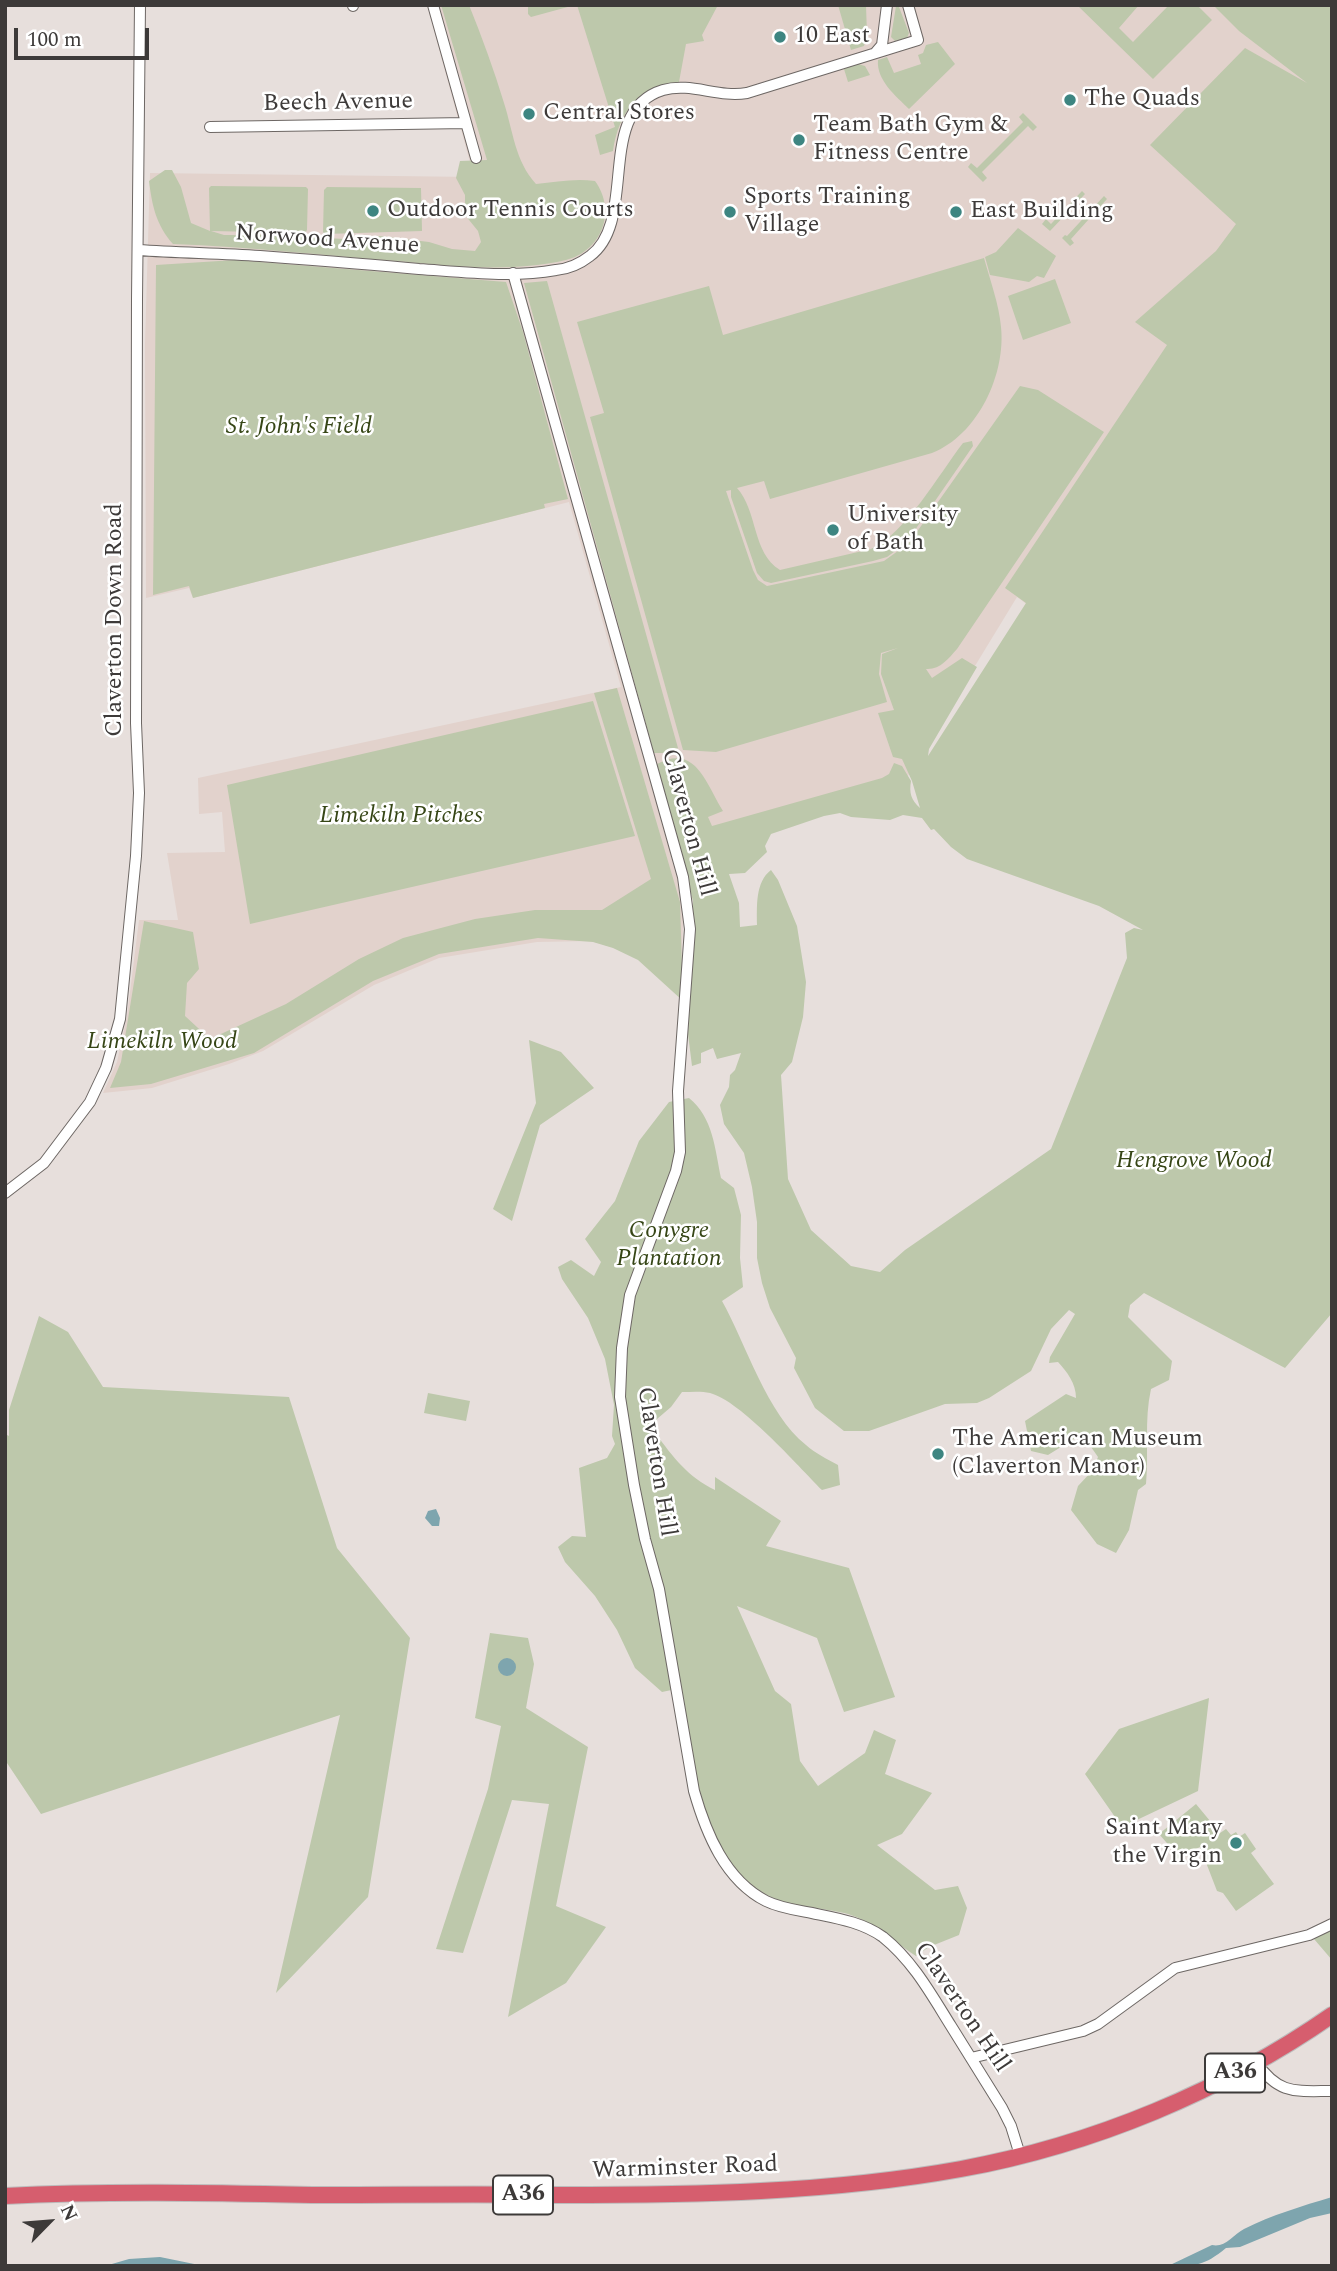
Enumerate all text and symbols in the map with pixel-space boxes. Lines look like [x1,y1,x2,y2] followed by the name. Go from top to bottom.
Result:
[18,14,152,58] scale bar
[794,23,870,51] place label: 10 East
[27,24,82,56] text: 100 m
[772,29,788,45] marker: 10 East
[1084,86,1200,114] place label: The Quads
[263,88,413,120] street label: Beech Avenue
[1062,92,1078,108] marker: The Quads
[543,100,695,128] place label: Central Stores
[521,106,537,122] marker: Central Stores
[813,112,1007,168] place label: Team Bath Gym & Fitness Centre
[791,132,807,148] marker: Team Bath Gym & Fitness Centre
[744,184,911,240] place label: Sports Training Village
[387,197,634,225] place label: Outdoor Tennis Courts
[970,198,1114,226] place label: East Building
[365,203,381,219] marker: Outdoor Tennis Courts
[722,204,738,220] marker: Sports Training Village
[948,204,964,220] marker: East Building
[234,220,420,262] street label: Norwood Avenue
[226,414,372,442] park label: St. John's Field
[847,502,958,558] place label: University of Bath
[102,503,130,737] street label: Claverton Down Road
[825,522,841,538] marker: University of Bath
[654,746,720,900] street label: Claverton Hill
[319,803,483,831] park label: Limekiln Pitches
[87,1029,237,1057] park label: Limekiln Wood
[1116,1148,1272,1176] park label: Hengrove Wood
[616,1218,722,1274] park label: Conygre Plantation
[629,1385,681,1539] street label: Claverton Hill
[952,1426,1203,1482] place label: The American Museum (Claverton Manor)
[930,1446,946,1462] marker: The American Museum (Claverton Manor)
[1105,1815,1222,1871] place label: Saint Mary the Virgin
[1228,1835,1244,1851] marker: Saint Mary the Virgin
[907,1937,1015,2079] street label: Claverton Hill
[1205,2054,1265,2092] road number: A36
[591,2151,779,2187] street label: Warminster Road
[493,2176,553,2214] road number: A36
[14,2187,84,2257] north arrow
[52,2200,85,2226] text: N

